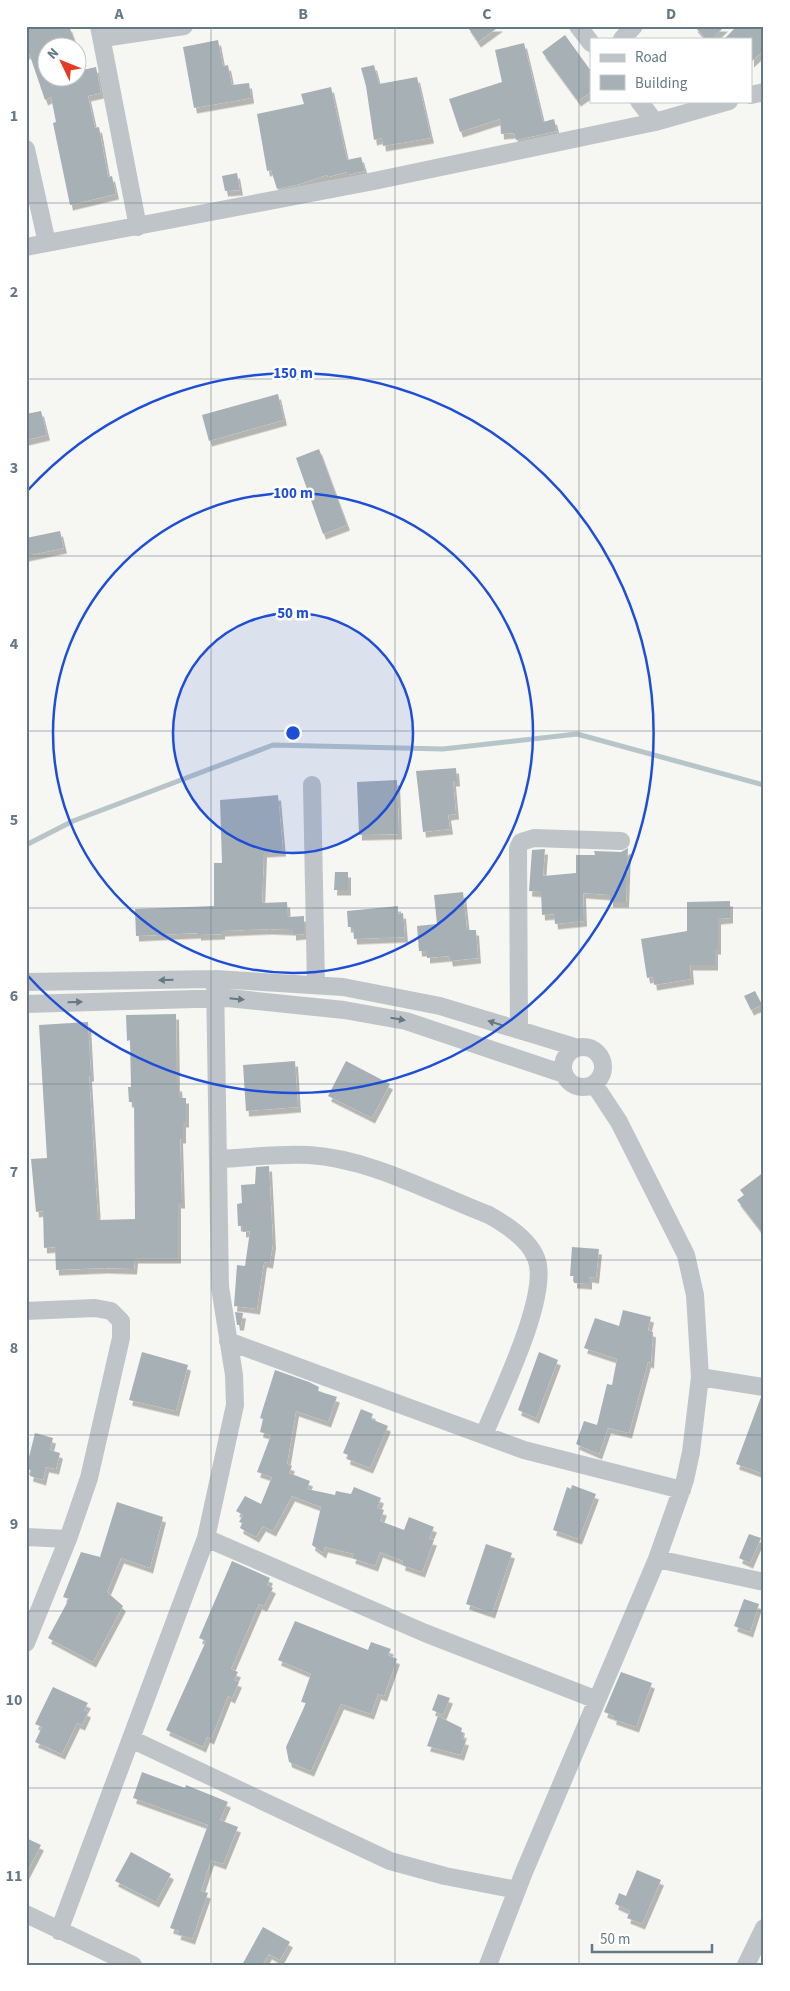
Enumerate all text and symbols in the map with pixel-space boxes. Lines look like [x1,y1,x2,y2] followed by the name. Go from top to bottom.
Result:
[113,3,124,25] text: A
[298,3,308,25] text: B
[482,3,492,25] text: C
[666,3,676,25] text: D
[38,38,88,88] north arrow
[590,38,752,102] legend
[43,44,64,64] text: N
[635,47,667,68] text: Road
[635,73,688,94] text: Building
[10,105,18,127] text: 1
[10,281,18,303] text: 2
[273,363,313,384] text: 150 m
[10,457,18,479] text: 3
[273,483,313,504] text: 100 m
[277,603,309,624] text: 50 m
[10,633,19,655] text: 4
[284,724,302,742] centre of rings
[10,809,18,831] text: 5
[158,976,174,984] one-way arrow
[10,985,18,1007] text: 6
[230,995,246,1003] one-way arrow
[67,998,83,1006] one-way arrow
[391,1016,407,1024] one-way arrow
[488,1018,503,1026] one-way arrow
[10,1161,18,1183] text: 7
[10,1337,18,1359] text: 8
[10,1513,18,1535] text: 9
[6,1689,22,1711] text: 10
[6,1865,22,1887] text: 11
[592,1921,712,1953] scale bar
[600,1929,630,1950] text: 50 m

